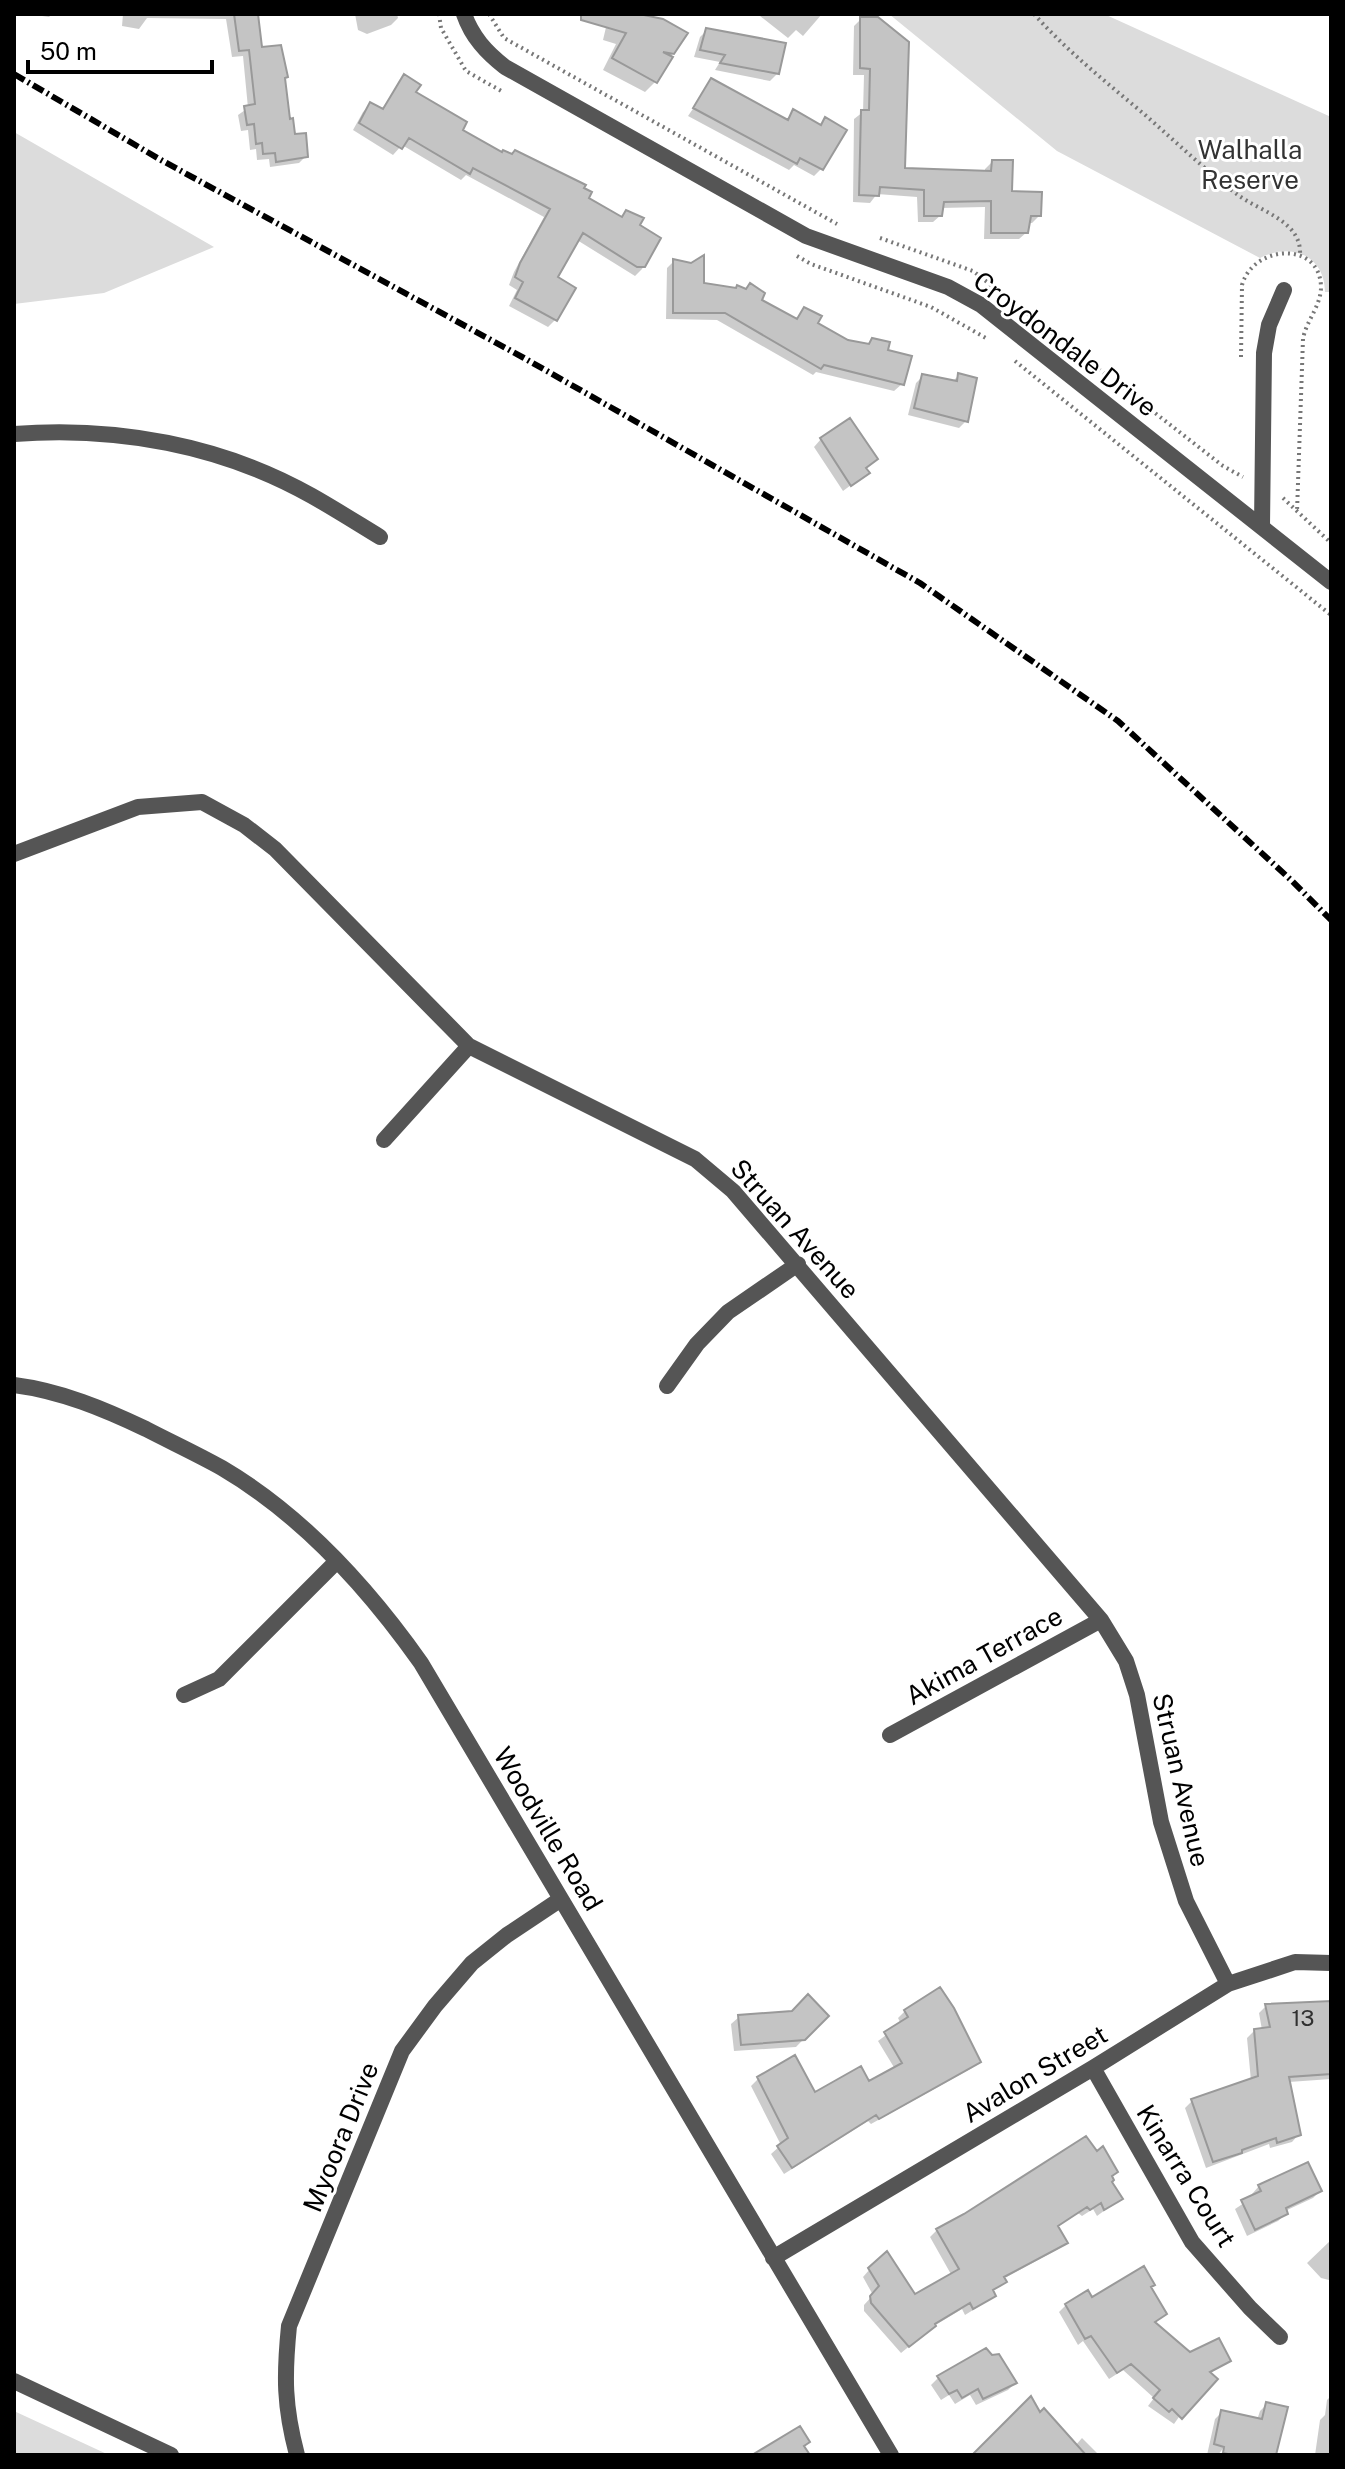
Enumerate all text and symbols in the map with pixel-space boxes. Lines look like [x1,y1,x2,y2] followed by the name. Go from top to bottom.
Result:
[28,24,212,74] scale bar
[40,37,97,65] text: 50 m
[1198,134,1302,195] park label: Walhalla Reserve
[968,265,1163,423] street label: Croydondale Drive
[725,1152,866,1305] street label: Struan Avenue
[900,1600,1067,1711] street label: Akima Terrace
[1146,1690,1217,1870] street label: Struan Avenue
[487,1741,609,1916] street label: Woodville Road
[1292,2005,1314,2031] house number: 13
[957,2018,1113,2129] street label: Avalon Street
[296,2057,385,2216] street label: Myoora Drive
[1130,2099,1242,2253] street label: Kinarra Court

